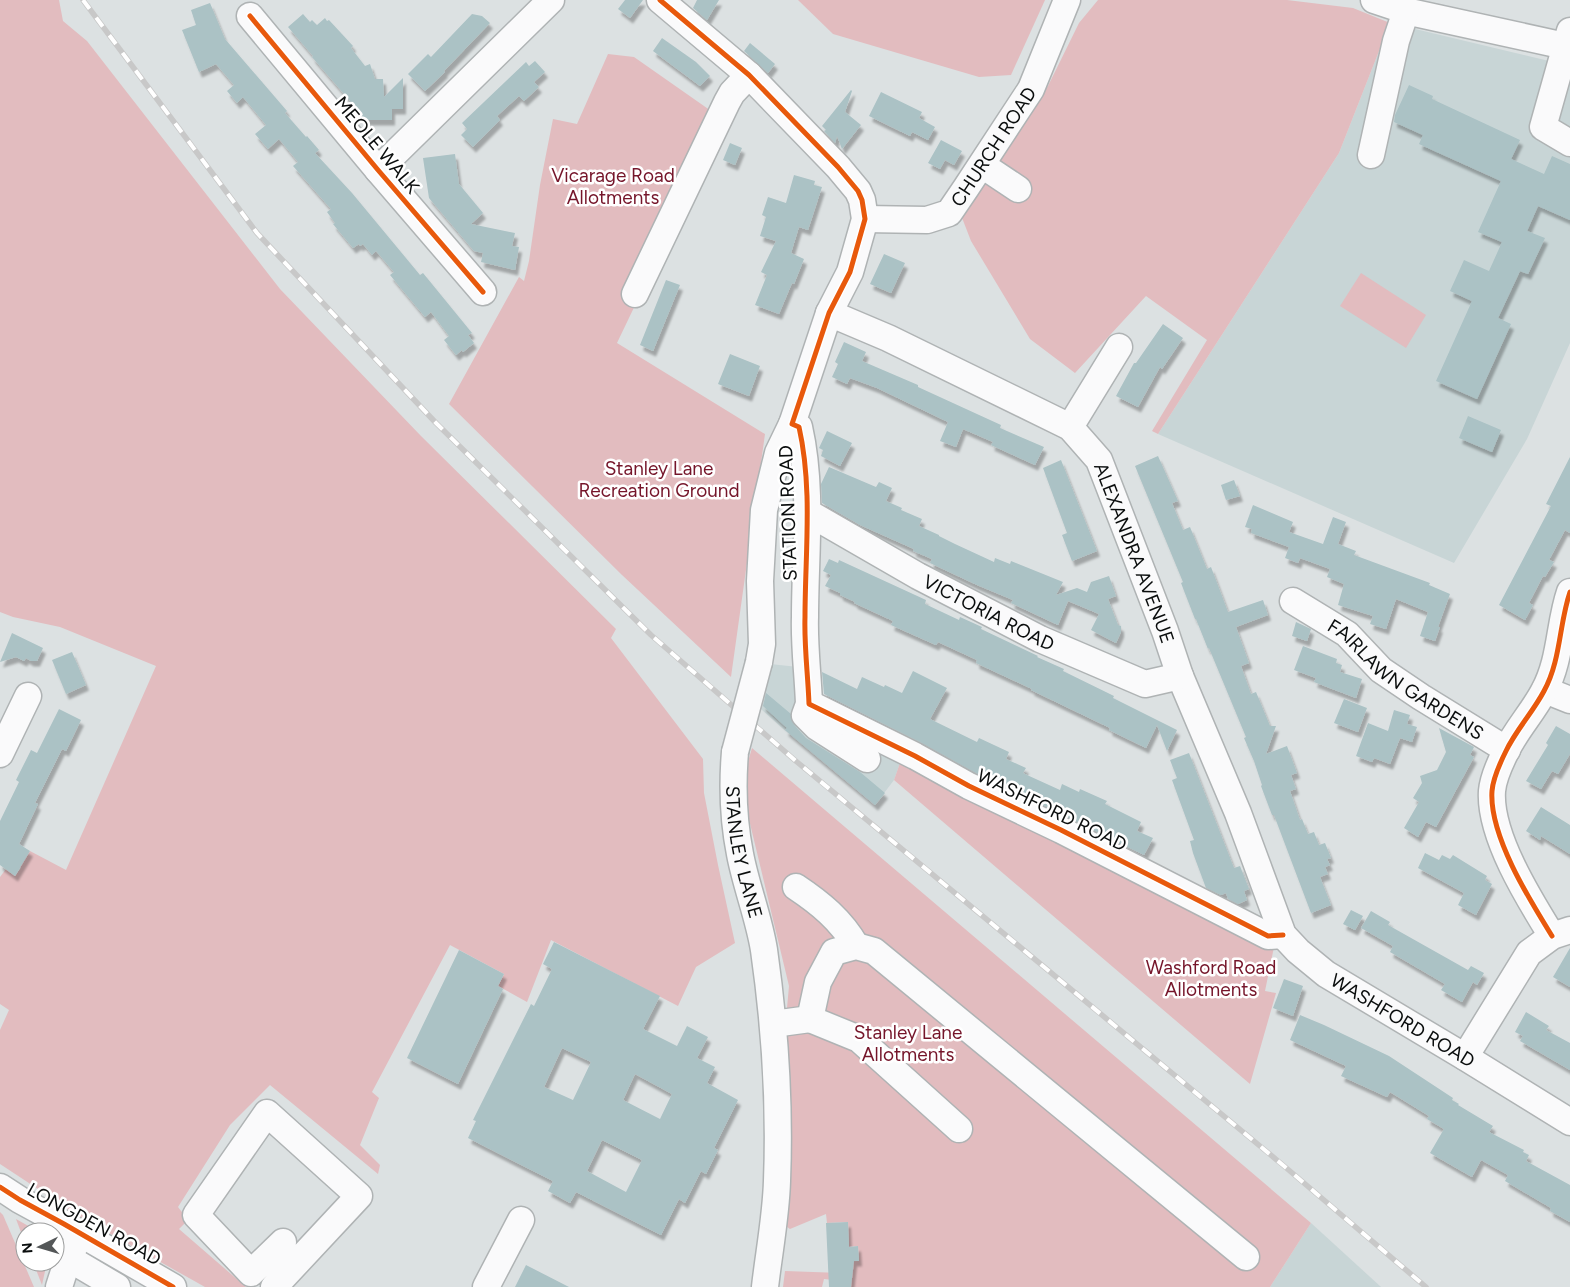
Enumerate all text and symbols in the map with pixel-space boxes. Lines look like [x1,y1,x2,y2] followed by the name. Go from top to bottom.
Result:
[945,82,1041,211] street label: CHURCH ROAD
[330,92,425,199] street label: MEOLE WALK
[551,164,675,209] park label: Vicarage Road Allotments
[774,445,802,581] street label: STATION ROAD
[578,457,740,502] park label: Stanley Lane Recreation Ground
[1090,459,1180,646] street label: ALEXANDRA AVENUE
[919,569,1058,655] street label: VICTORIA ROAD
[1324,614,1488,745] street label: FAIRLAWN GARDENS
[973,764,1131,856] street label: WASHFORD ROAD
[722,786,768,921] street label: STANLEY LANE
[1146,956,1276,1001] park label: Washford Road Allotments
[1327,968,1479,1072] street label: WASHFORD ROAD
[854,1021,962,1066] park label: Stanley Lane Allotments
[23,1178,165,1270] street label: LONGDEN ROAD
[15,1222,65,1272] north arrow

